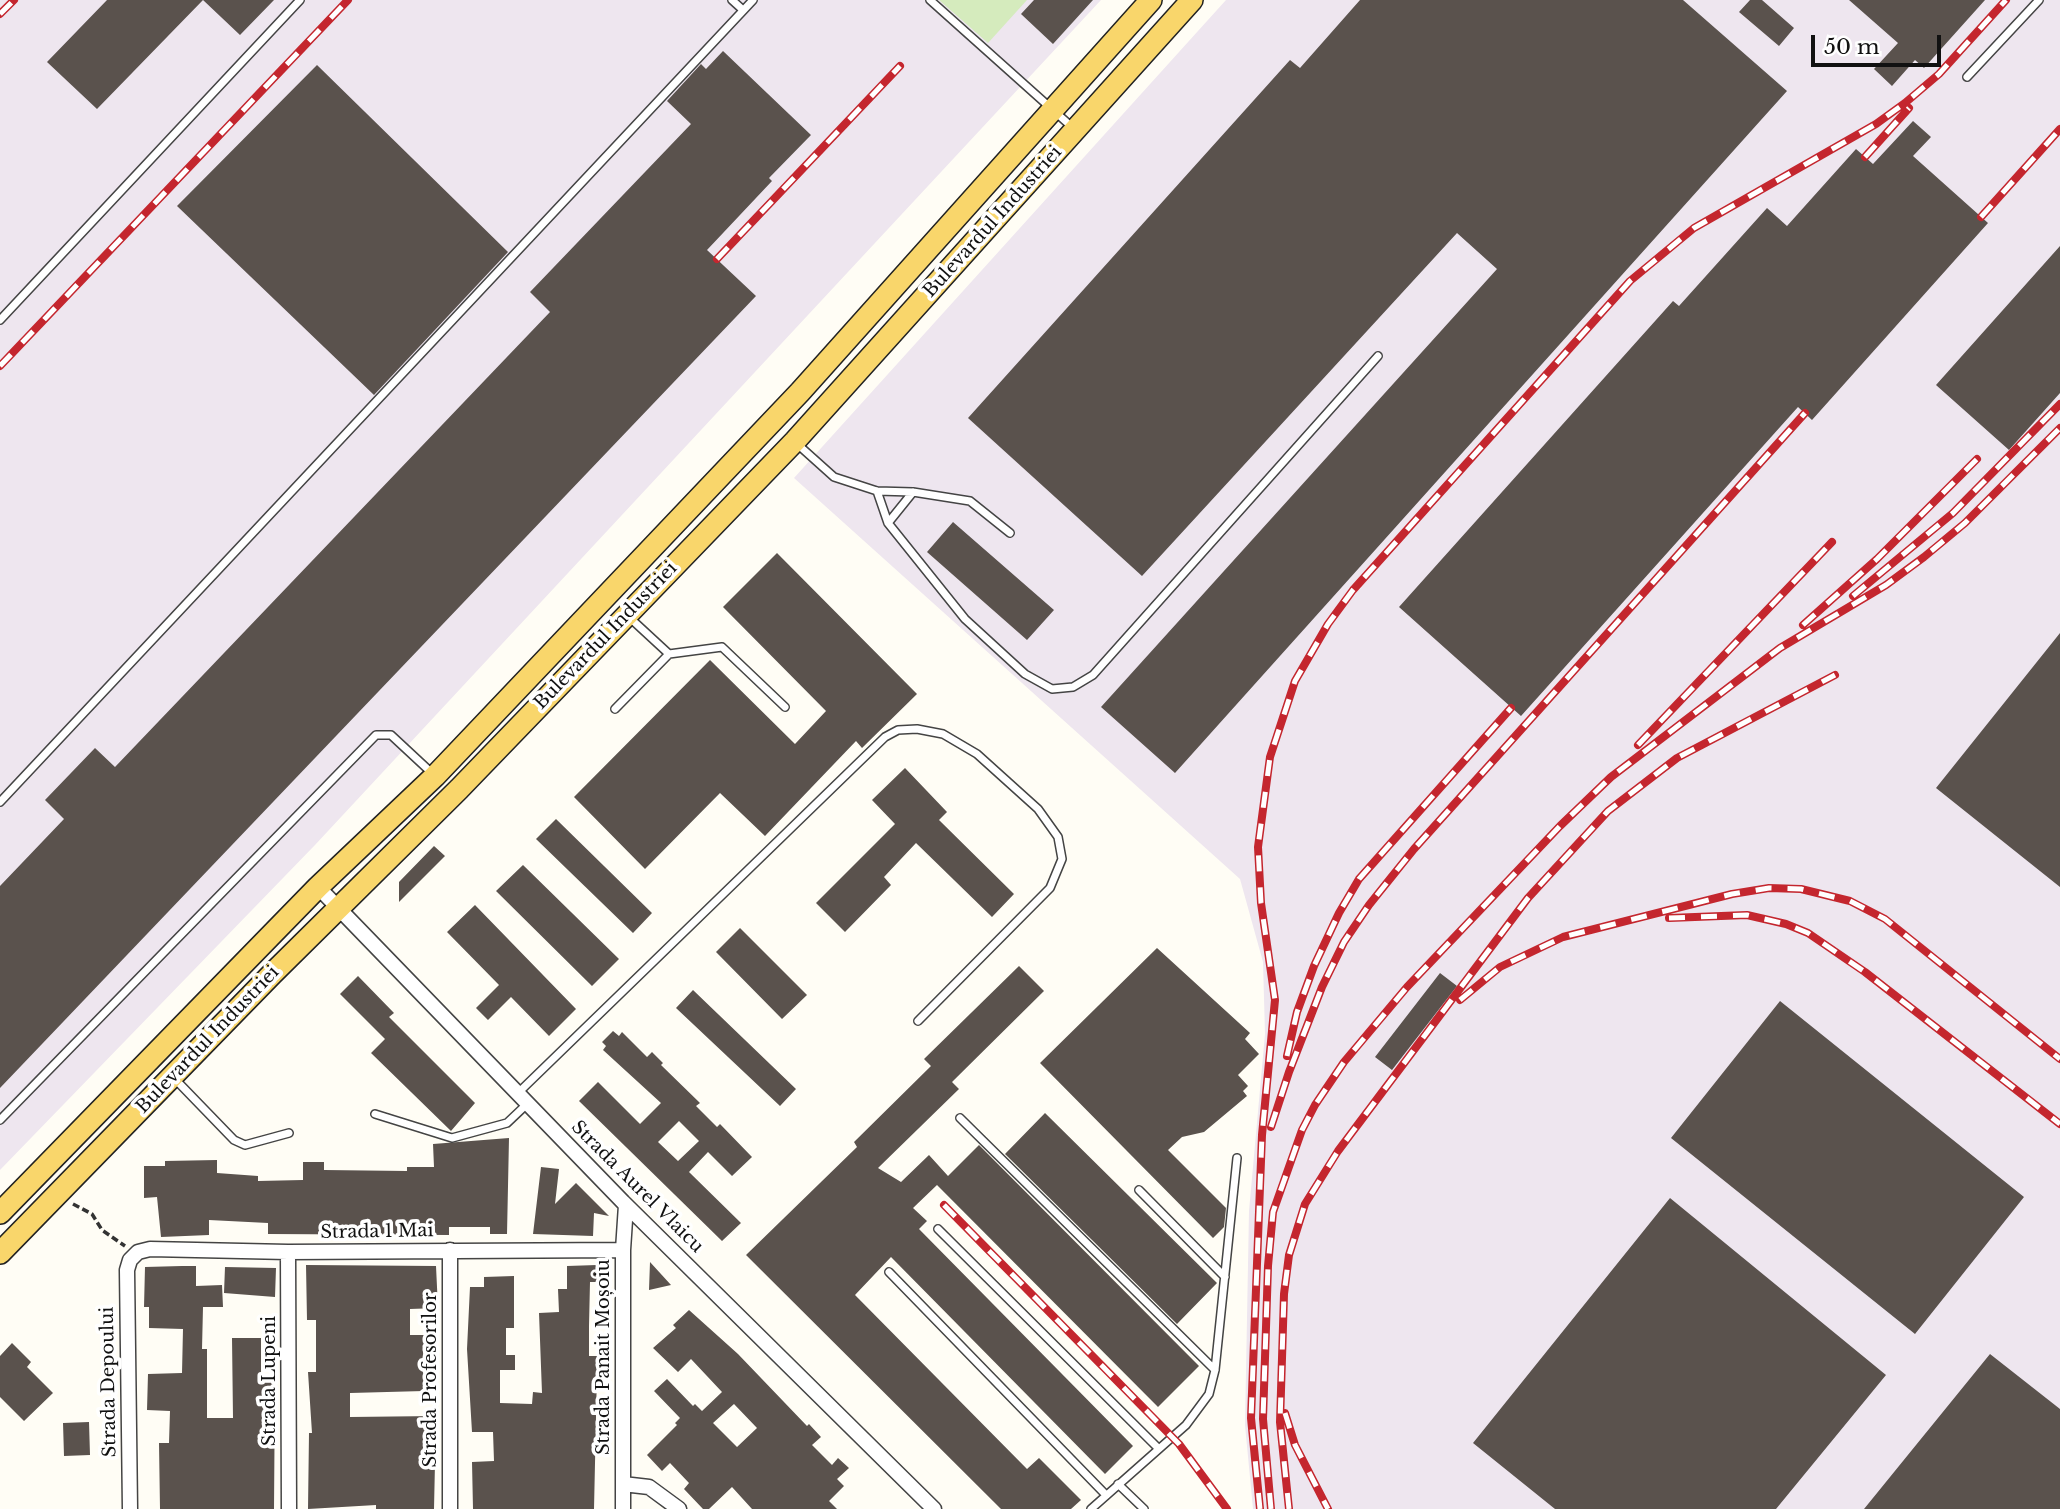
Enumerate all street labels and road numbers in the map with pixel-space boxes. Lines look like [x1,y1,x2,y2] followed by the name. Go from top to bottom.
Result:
[919,142,1067,302] street label: Bulevardul Industriei
[530,558,682,714] street label: Bulevardul Industriei
[132,962,284,1118] street label: Bulevardul Industriei
[567,1117,707,1257] street label: Strada Aurel Vlaicu
[320,1220,434,1244] street label: Strada 1 Mai
[593,1259,615,1455] street label: Strada Panait Moșoiu
[420,1292,442,1468] street label: Strada Profesorilor
[97,1307,121,1457] street label: Strada Depoului
[259,1316,281,1446] street label: Strada Lupeni

